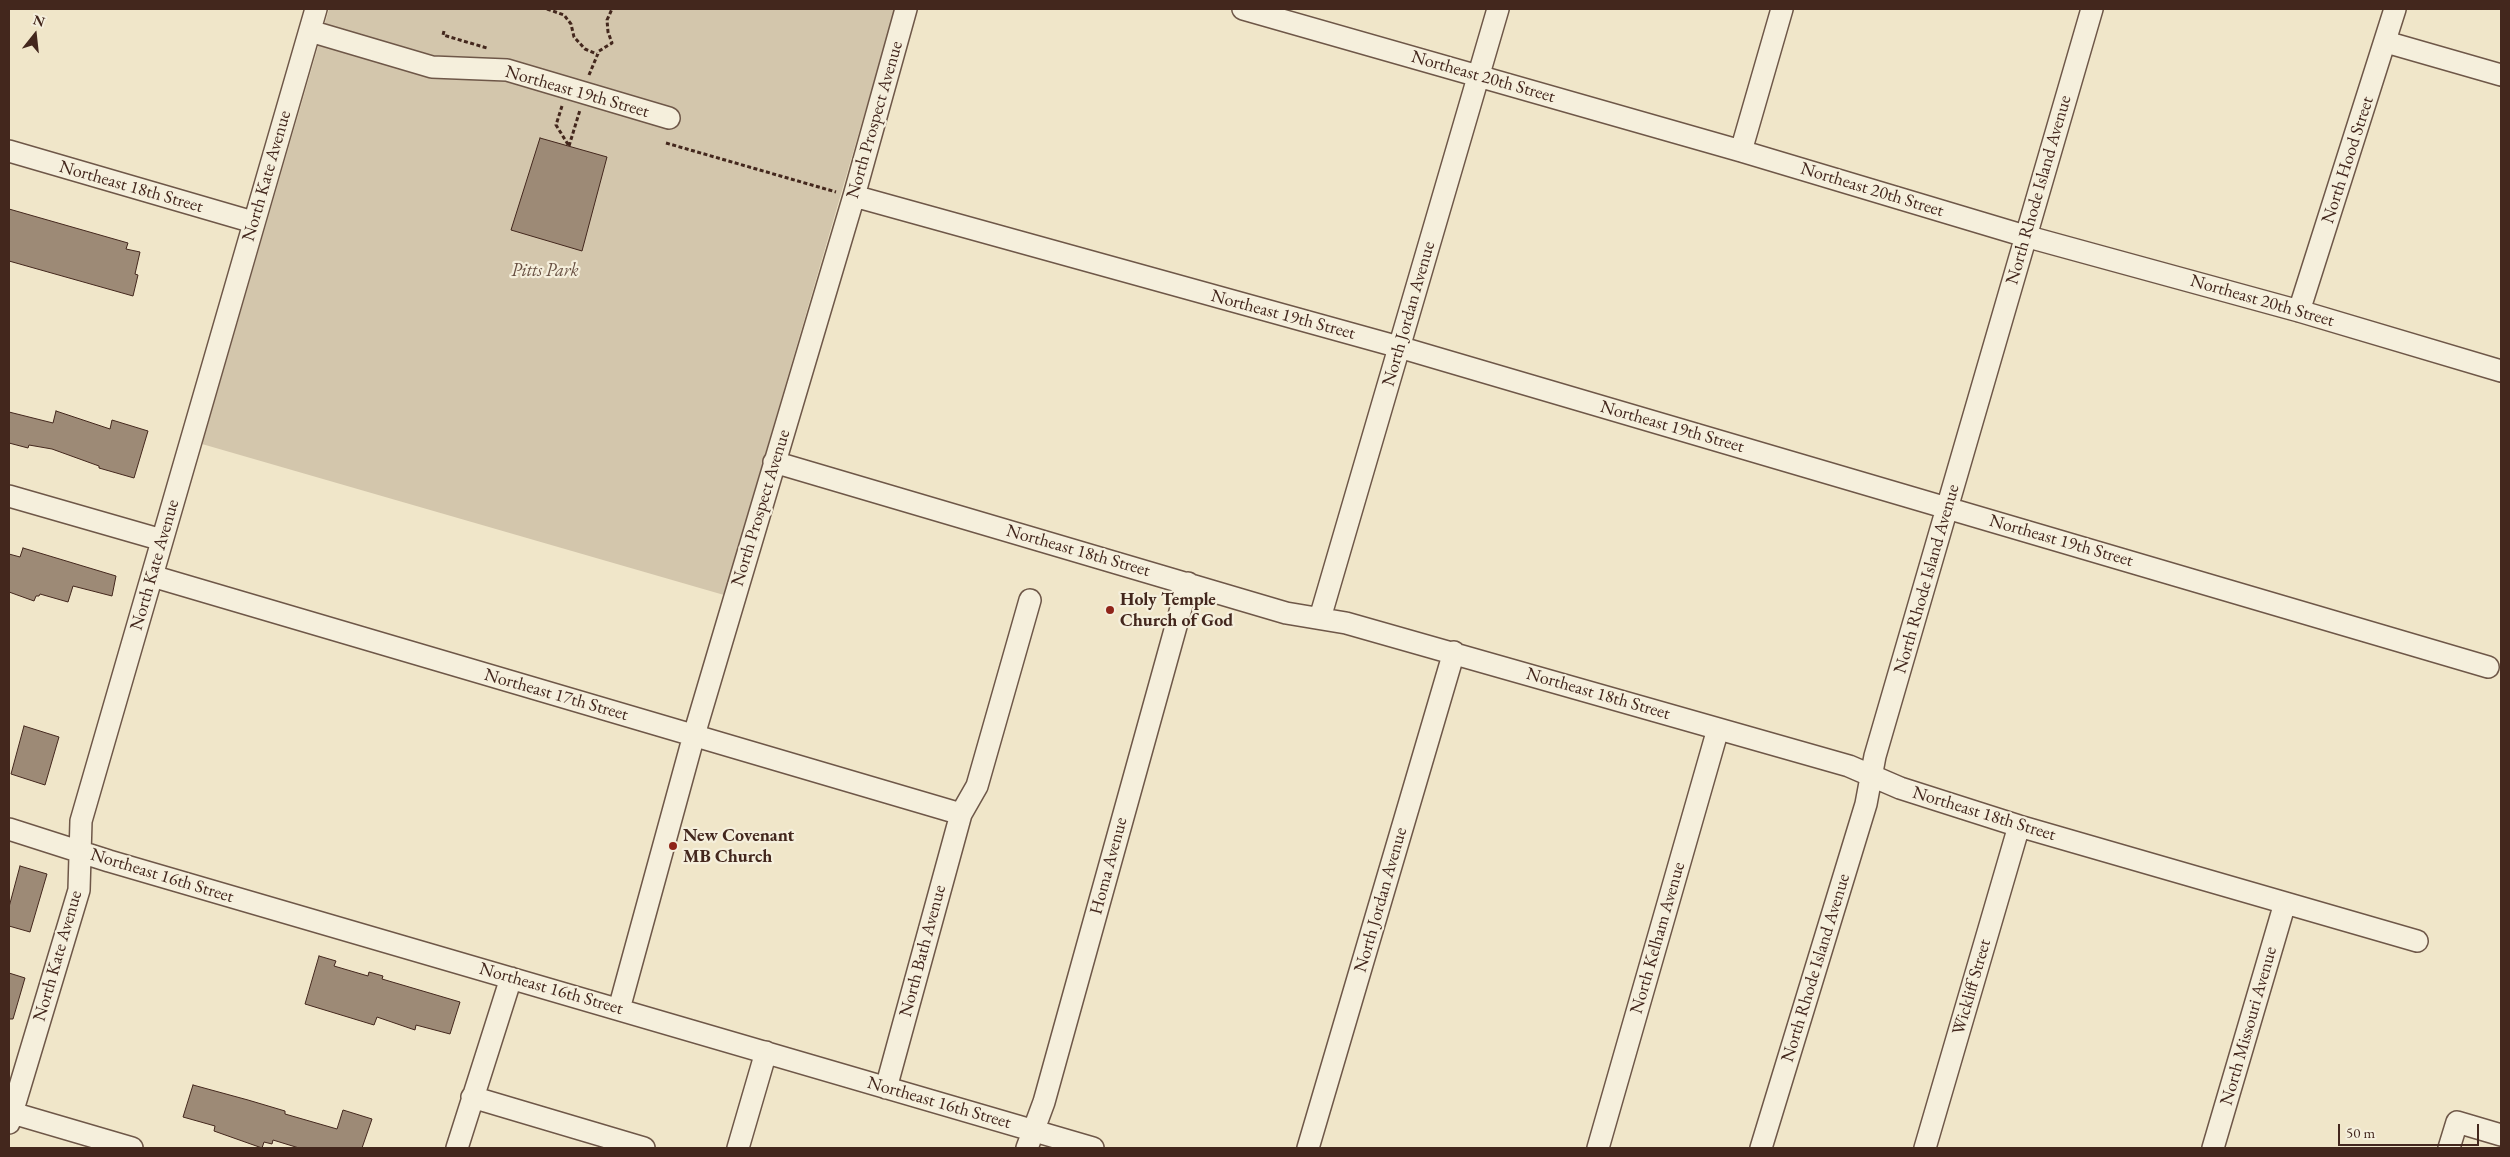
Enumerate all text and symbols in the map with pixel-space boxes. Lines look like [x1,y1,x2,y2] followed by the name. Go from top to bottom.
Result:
[10,10,60,60] north arrow
[31,10,47,31] text: N
[842,39,908,201] street label: North Prospect Avenue
[1409,46,1557,108] street label: Northeast 20th Street
[503,61,651,123] street label: Northeast 19th Street
[2002,93,2076,287] street label: North Rhode Island Avenue
[2317,94,2379,226] street label: North Hood Street
[238,108,296,244] street label: North Kate Avenue
[57,156,205,218] street label: Northeast 18th Street
[1798,158,1946,222] street label: Northeast 20th Street
[1378,239,1440,389] street label: North Jordan Avenue
[511,260,579,282] park label: Pitts Park
[2188,270,2336,332] street label: Northeast 20th Street
[1208,285,1358,345] street label: Northeast 19th Street
[1598,396,1746,458] street label: Northeast 19th Street
[727,427,795,589] street label: North Prospect Avenue
[1890,482,1964,676] street label: North Rhode Island Avenue
[126,497,184,633] street label: North Kate Avenue
[1987,510,2135,572] street label: Northeast 19th Street
[1004,520,1152,582] street label: Northeast 18th Street
[1120,589,1233,632] place label: Holy Temple Church of God
[1104,604,1116,616] marker: Holy Temple Church of God
[1524,663,1672,725] street label: Northeast 18th Street
[482,664,630,726] street label: Northeast 17th Street
[1910,782,2058,846] street label: Northeast 18th Street
[1086,815,1132,917] street label: Homa Avenue
[683,825,794,868] place label: New Covenant MB Church
[1350,825,1412,975] street label: North Jordan Avenue
[667,840,679,852] marker: New Covenant MB Church
[88,844,236,908] street label: Northeast 16th Street
[1626,860,1690,1016] street label: North Kelham Avenue
[1777,871,1855,1065] street label: North Rhode Island Avenue
[895,883,951,1019] street label: North Bath Avenue
[29,888,87,1024] street label: North Kate Avenue
[1948,937,1996,1037] street label: Wickliff Street
[2216,944,2282,1108] street label: North Missouri Avenue
[477,958,625,1020] street label: Northeast 16th Street
[865,1072,1013,1134] street label: Northeast 16th Street
[2340,1114,2481,1146] scale bar
[2346,1123,2375,1142] text: 50 m

